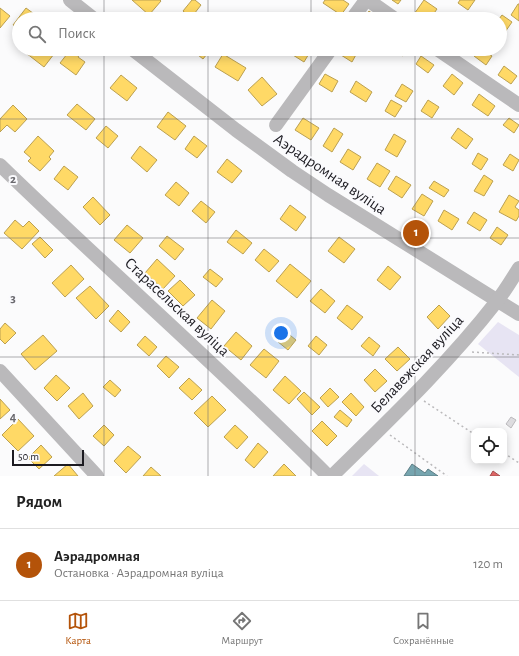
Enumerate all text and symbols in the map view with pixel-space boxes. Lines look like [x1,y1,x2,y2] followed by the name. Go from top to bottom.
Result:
[12,12,507,56] search box
[26,23,48,45] icon: search
[58,26,96,41] text: Поиск
[270,130,389,218] street label: Аэрадромная вуліца
[10,173,16,186] text: 2
[403,218,429,248] pin: 1
[121,255,232,360] street label: Старасельская вуліца
[10,292,16,305] text: 3
[368,312,467,417] street label: Белавежская вуліца
[271,323,291,343] your location
[10,411,17,424] text: 4
[471,428,507,464] map controls
[471,428,507,464] button: locate
[12,448,84,467] scale bar
[18,451,39,462] text: 50 m
[16,493,62,510] text: Рядом
[54,549,140,564] text: Аэрадромная
[27,558,31,571] text: 1
[473,558,503,571] text: 120 m
[54,567,224,580] text: Остановка · Аэрадромная вуліца
[65,610,91,647] tab: Карта
[221,610,263,647] tab: Маршрут
[393,610,454,647] tab: Сохранённые

